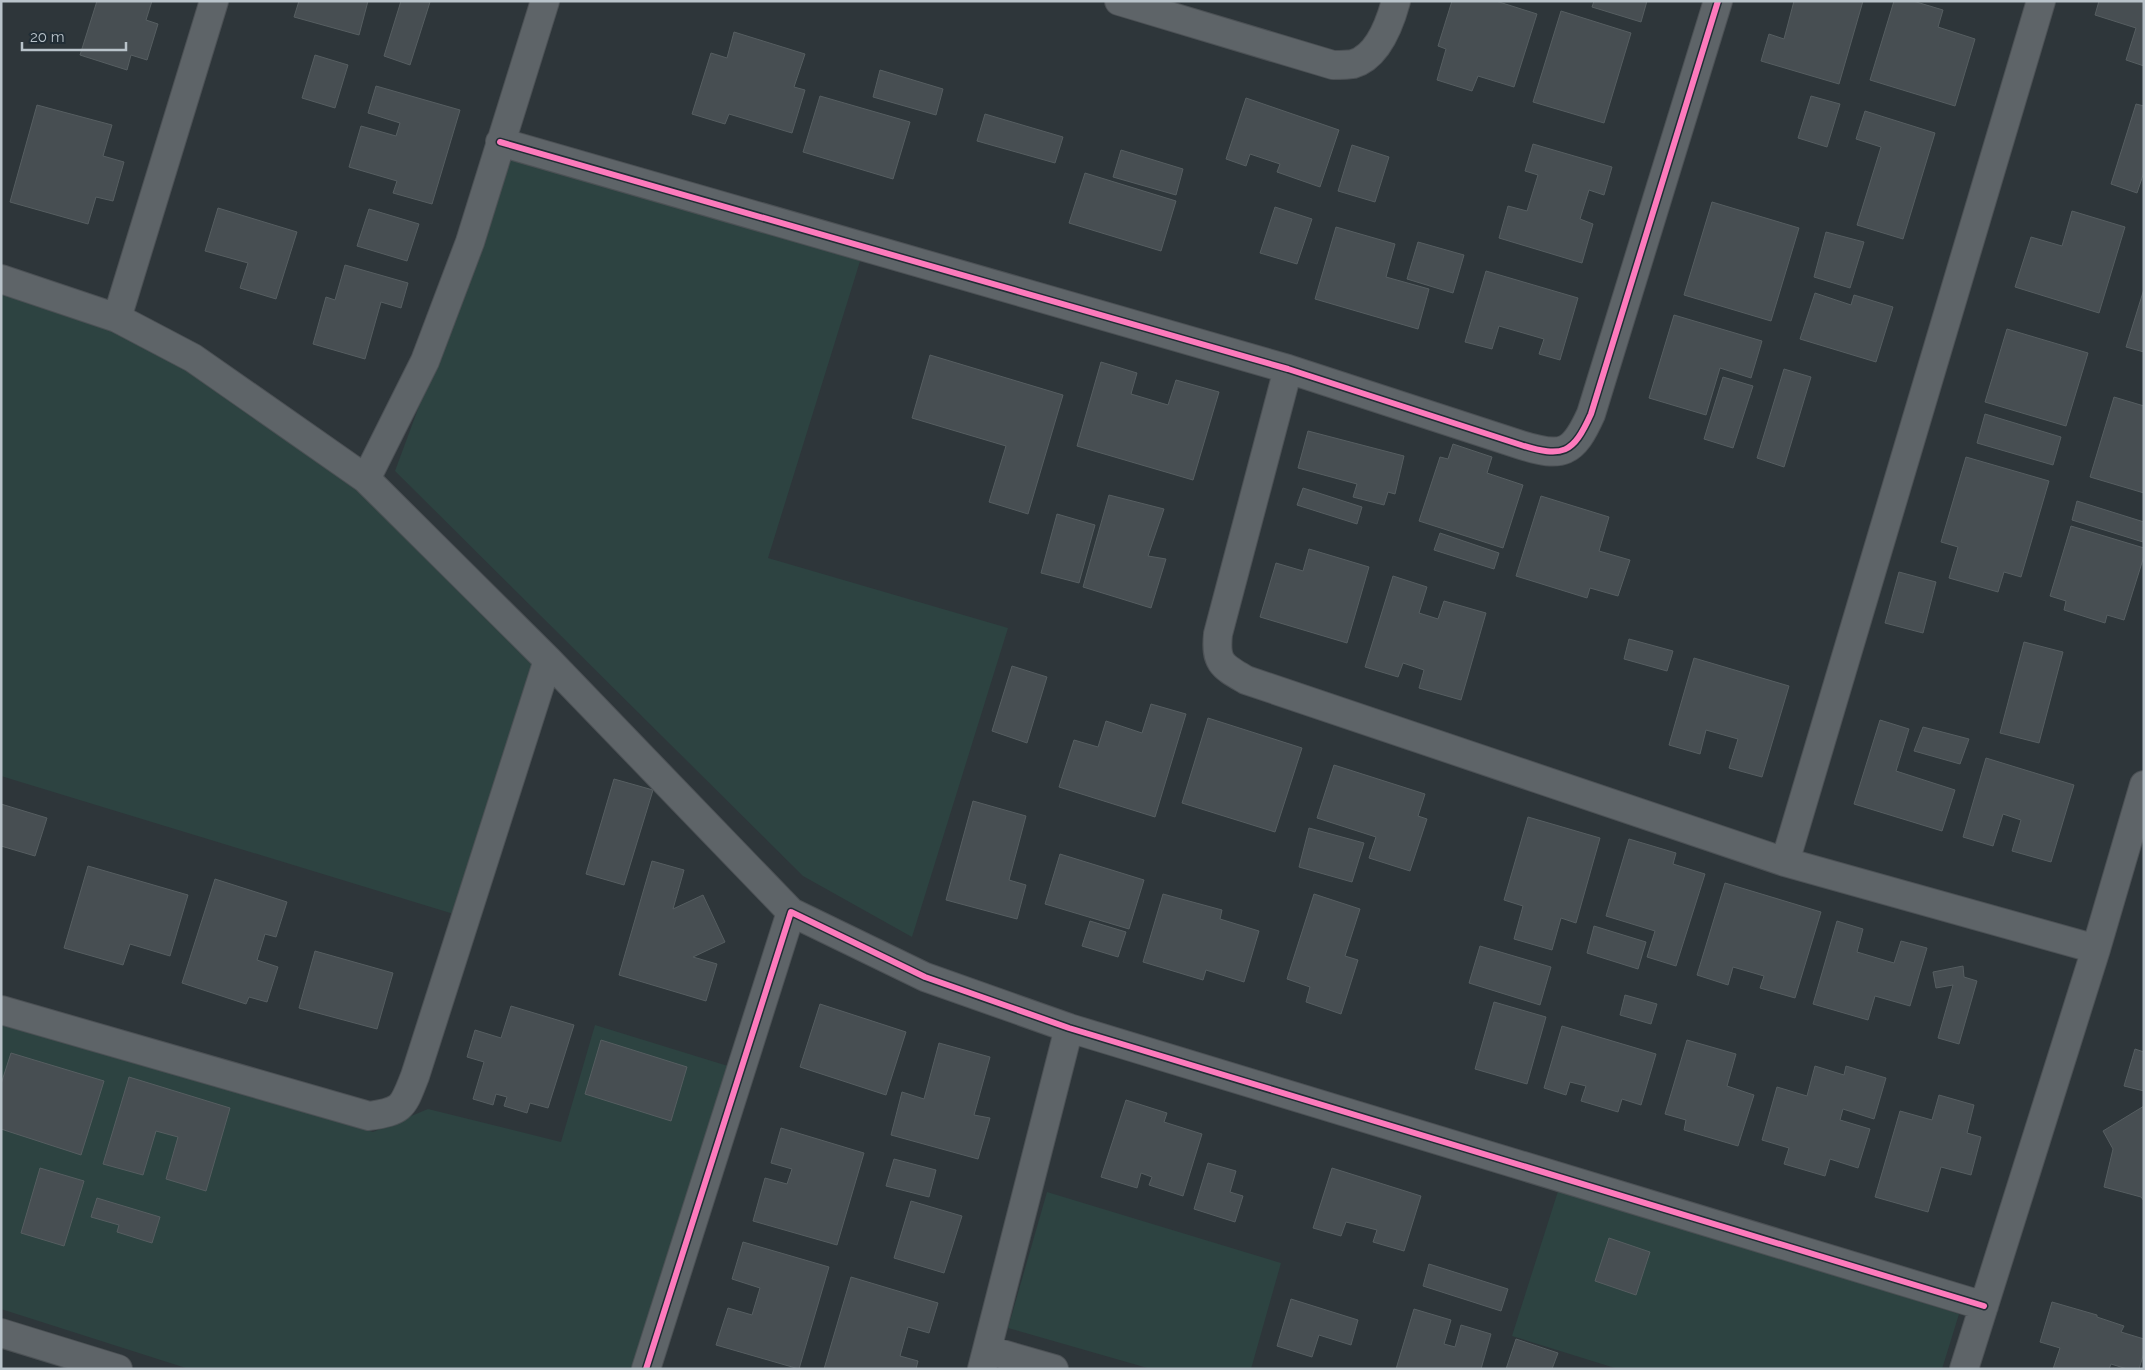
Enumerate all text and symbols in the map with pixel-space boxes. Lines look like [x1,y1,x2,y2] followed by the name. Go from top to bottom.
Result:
[22,20,126,52] scale bar
[30,28,65,46] text: 20 m

